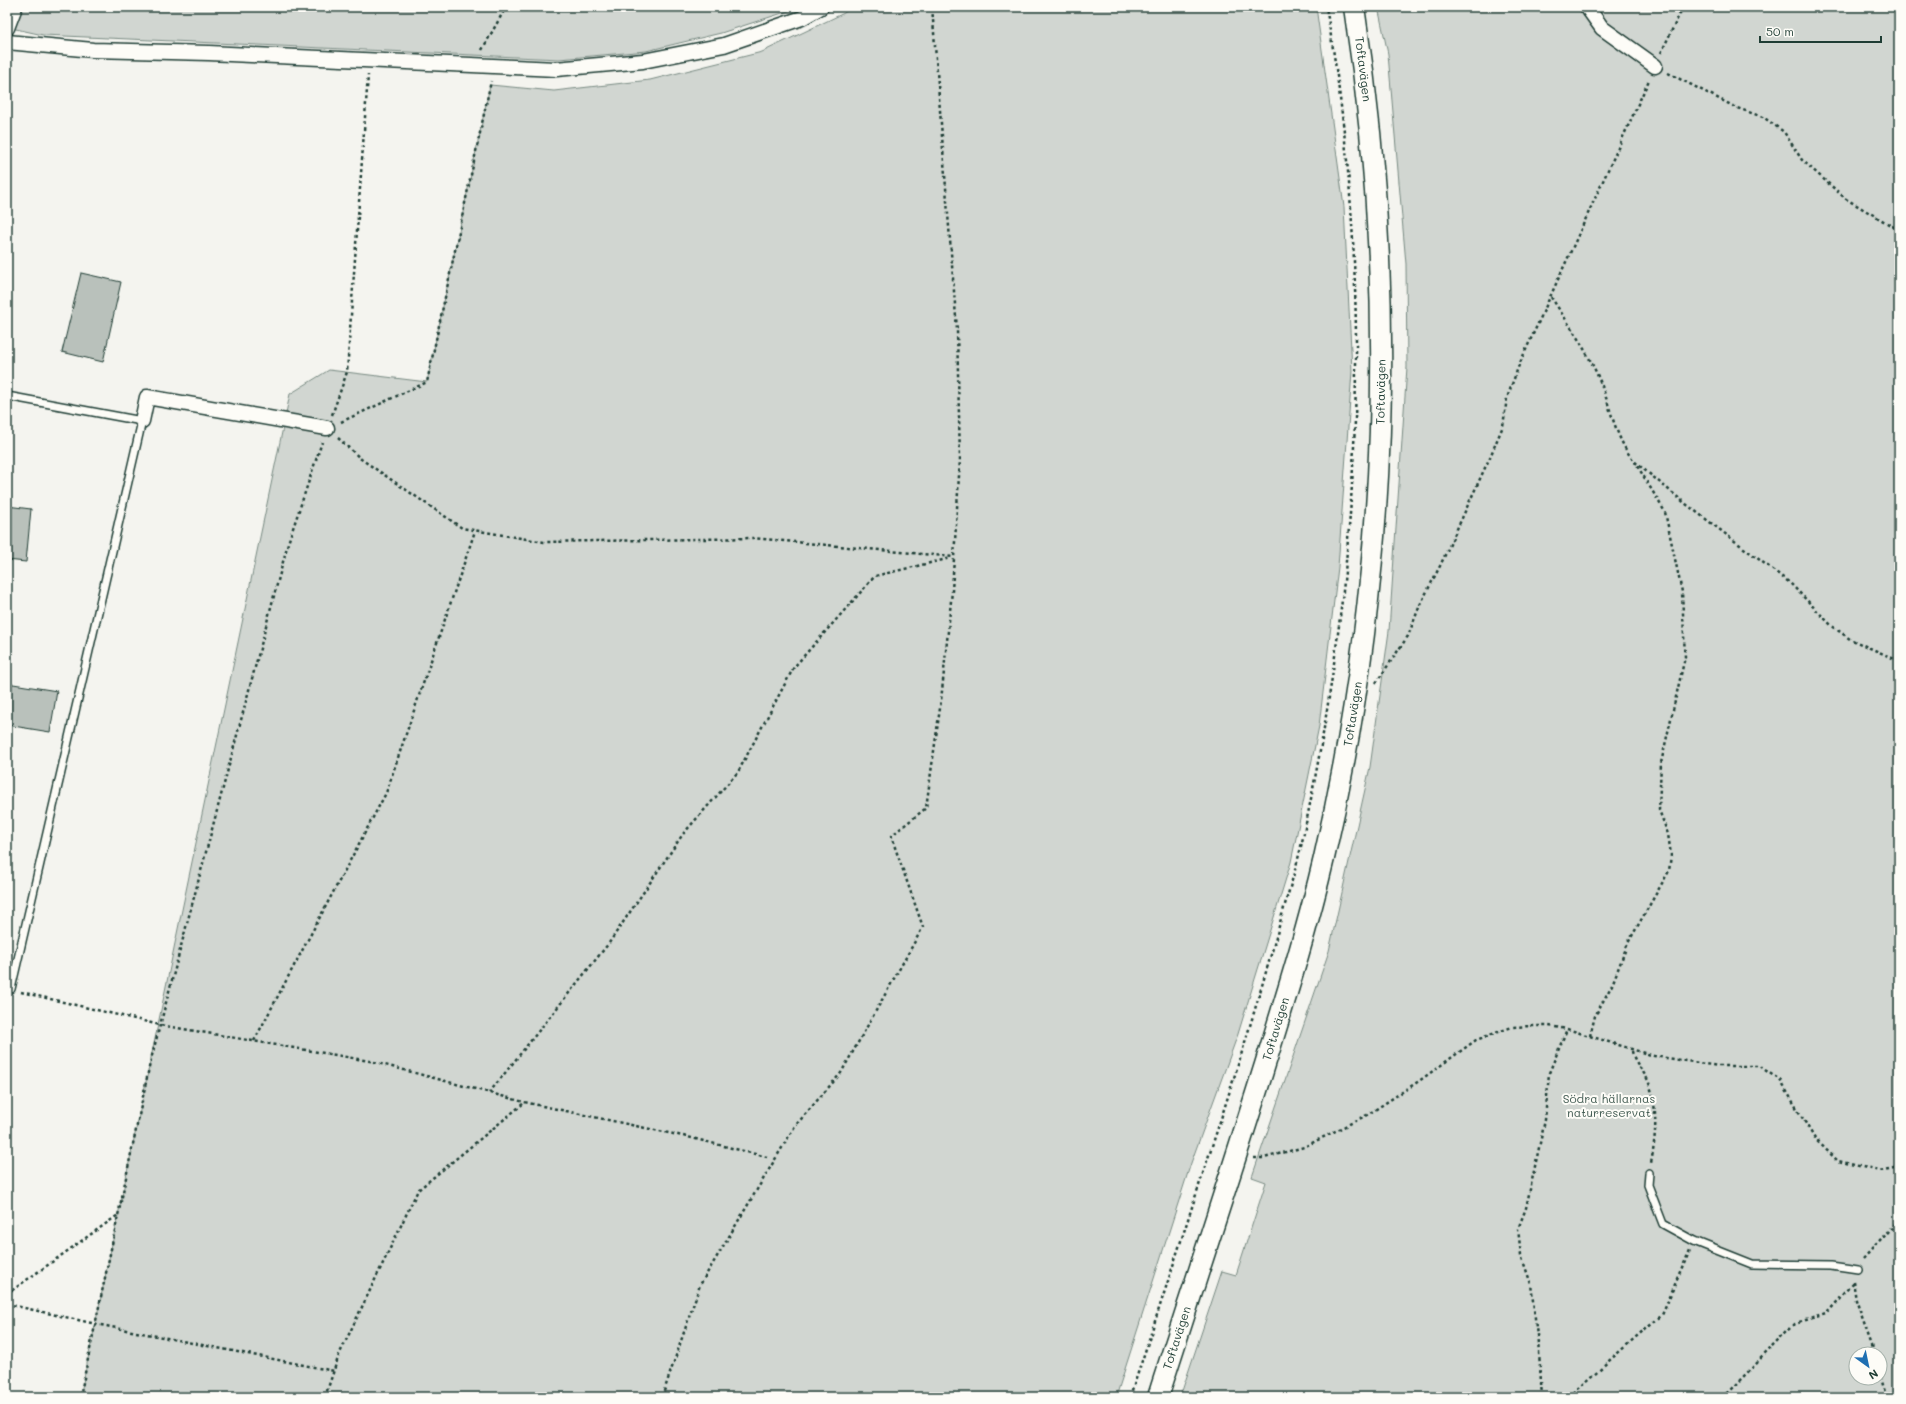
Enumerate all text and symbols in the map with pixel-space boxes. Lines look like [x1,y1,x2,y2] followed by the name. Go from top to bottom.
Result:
[1760,18,1881,44] scale bar
[1766,23,1794,39] text: 50 m
[1352,35,1376,102] street label: Toftavägen
[1371,359,1389,425] street label: Toftavägen
[1339,680,1365,747] street label: Toftavägen
[1258,995,1292,1062] street label: Toftavägen
[1563,1090,1655,1120] park label: Södra hällarnas naturreservat
[1158,1304,1194,1371] street label: Toftavägen
[1848,1346,1888,1386] north arrow
[1866,1366,1881,1383] text: N

